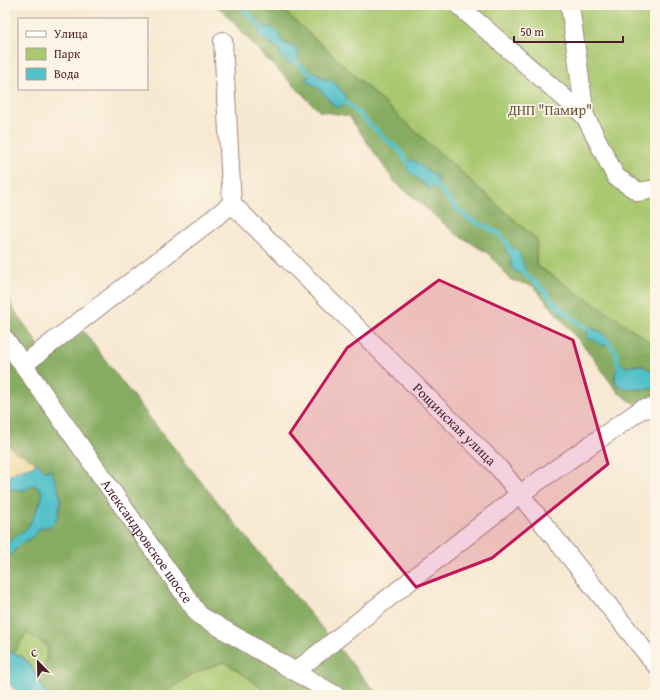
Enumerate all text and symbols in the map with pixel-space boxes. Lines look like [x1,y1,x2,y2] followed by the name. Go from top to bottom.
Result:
[18,18,148,90] legend
[514,18,623,44] scale bar
[520,23,544,40] text: 50 m
[54,25,88,42] text: Улица
[54,45,81,62] text: Парк
[54,65,79,82] text: Вода
[507,100,592,120] park label: ДНП "Памир"
[408,378,501,470] street label: Рощинская улица
[96,475,198,607] street label: Александровское шоссе
[18,642,58,682] north arrow
[28,644,40,661] text: С

